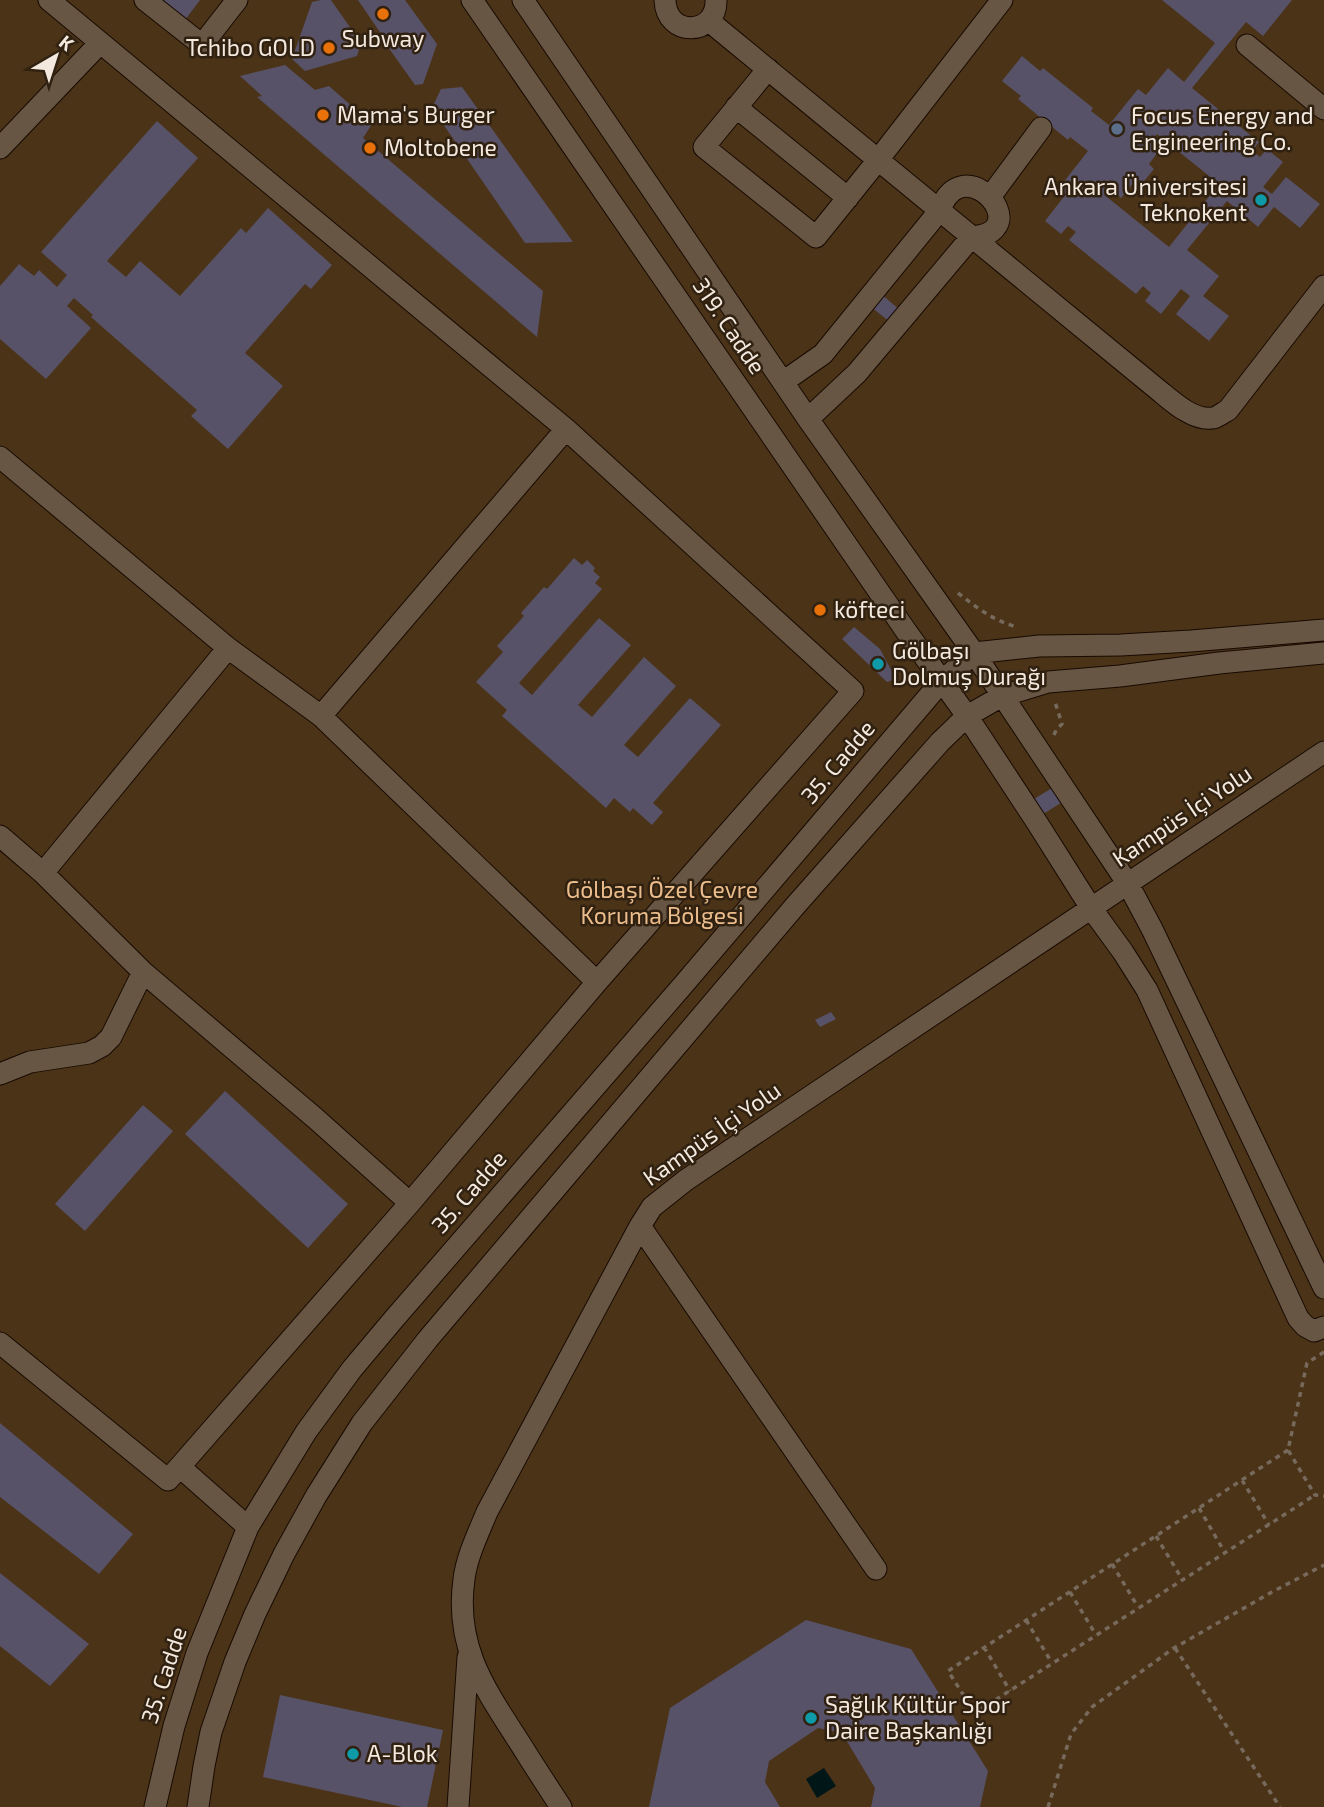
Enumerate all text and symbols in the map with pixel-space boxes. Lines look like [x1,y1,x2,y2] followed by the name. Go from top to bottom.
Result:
[375,6,391,22] marker: Subway
[21,21,91,91] north arrow
[342,24,424,52] place label: Subway
[55,30,79,55] text: K
[186,33,315,61] place label: Tchibo GOLD
[321,40,337,56] marker: Tchibo GOLD
[337,100,495,128] place label: Mama's Burger
[1131,101,1314,155] place label: Focus Energy and Engineering Co.
[315,107,331,123] marker: Mama's Burger
[1109,121,1125,137] marker: Focus Energy and Engineering Co.
[384,133,497,161] place label: Moltobene
[362,140,378,156] marker: Moltobene
[1044,172,1247,226] place label: Ankara Üniversitesi Teknokent
[1253,192,1269,208] marker: Ankara Üniversitesi Teknokent
[687,272,772,379] street label: 319. Cadde
[834,595,905,623] place label: köfteci
[812,602,828,618] marker: köfteci
[892,636,1046,691] place label: Gölbaşı Dolmuş Durağı
[870,656,886,672] marker: Gölbaşı Dolmuş Durağı
[794,714,880,809] street label: 35. Cadde
[1107,758,1257,873] street label: Kampüs İçi Yolu
[566,875,758,929] park label: Gölbaşı Özel Çevre Koruma Bölgesi
[637,1075,786,1192] street label: Kampüs İçi Yolu
[425,1144,512,1238] street label: 35. Cadde
[134,1623,192,1727] street label: 35. Cadde
[825,1690,1010,1745] place label: Sağlık Kültür Spor Daire Başkanlığı
[803,1710,819,1726] marker: Sağlık Kültür Spor Daire Başkanlığı
[367,1739,438,1767] place label: A-Blok
[345,1746,361,1762] marker: A-Blok

